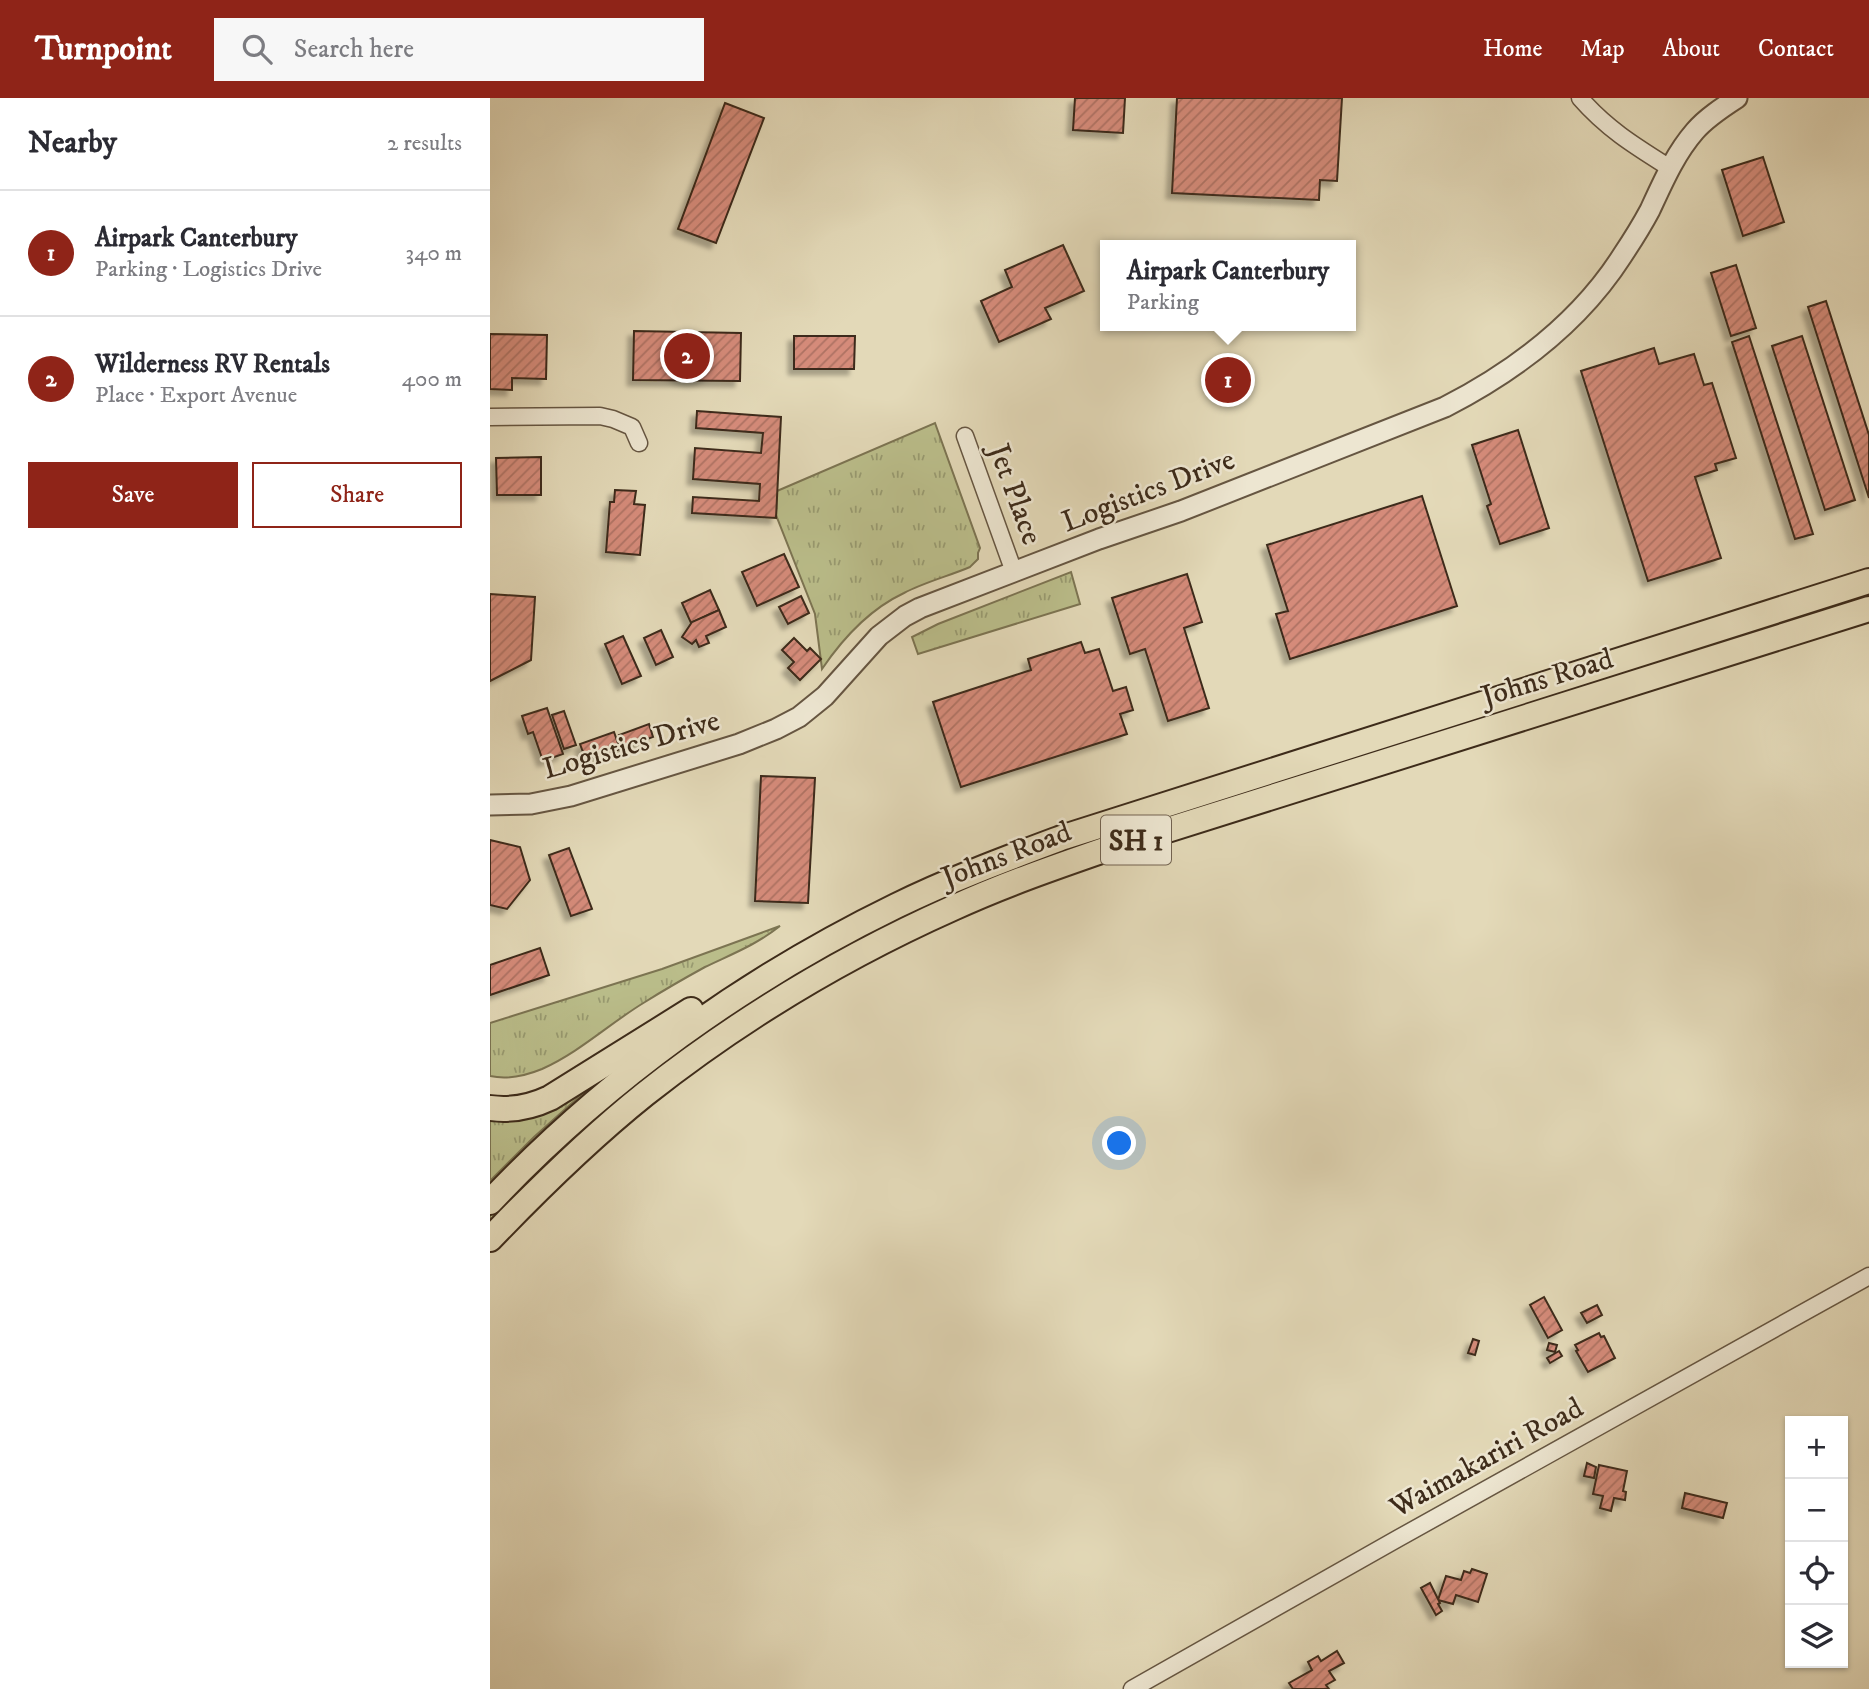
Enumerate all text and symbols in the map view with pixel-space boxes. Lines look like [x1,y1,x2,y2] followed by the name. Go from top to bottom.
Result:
[214,18,704,81] search box
[35,29,172,70] text: Turnpoint
[238,30,276,68] icon: search
[294,33,414,66] text: Search here
[1483,34,1542,64] text: Home
[1580,34,1625,64] text: Map
[1663,34,1720,64] text: About
[1758,34,1834,64] text: Contact
[28,125,117,162] text: Nearby
[387,129,462,158] text: 2 results
[95,222,297,255] text: Airpark Canterbury
[47,239,55,268] text: 1
[406,239,462,268] text: 340 m
[1100,240,1356,331] popup
[95,255,322,284] text: Parking · Logistics Drive
[1127,255,1329,288] text: Airpark Canterbury
[1127,288,1199,317] text: Parking
[664,330,710,382] pin: 2
[95,348,330,381] text: Wilderness RV Rentals
[1205,354,1251,406] pin: 1
[45,365,57,394] text: 2
[402,365,462,394] text: 400 m
[95,381,297,410] text: Place · Export Avenue
[978,436,1050,550] street label: Jet Place
[1057,442,1240,541] street label: Logistics Drive
[28,462,238,528] button: Save
[252,462,462,528] button: Share
[1474,641,1618,717] street label: Johns Road
[539,703,724,788] street label: Logistics Drive
[934,814,1077,898] street label: Johns Road
[1101,816,1171,864] road number: SH 1
[1102,1126,1136,1160] your location
[1383,1390,1590,1527] street label: Waimakariri Road
[1785,1416,1848,1668] map controls
[1785,1416,1848,1479] button: +
[1785,1479,1848,1542] button: −
[1785,1542,1848,1605] button: locate
[1785,1605,1848,1668] button: layers

